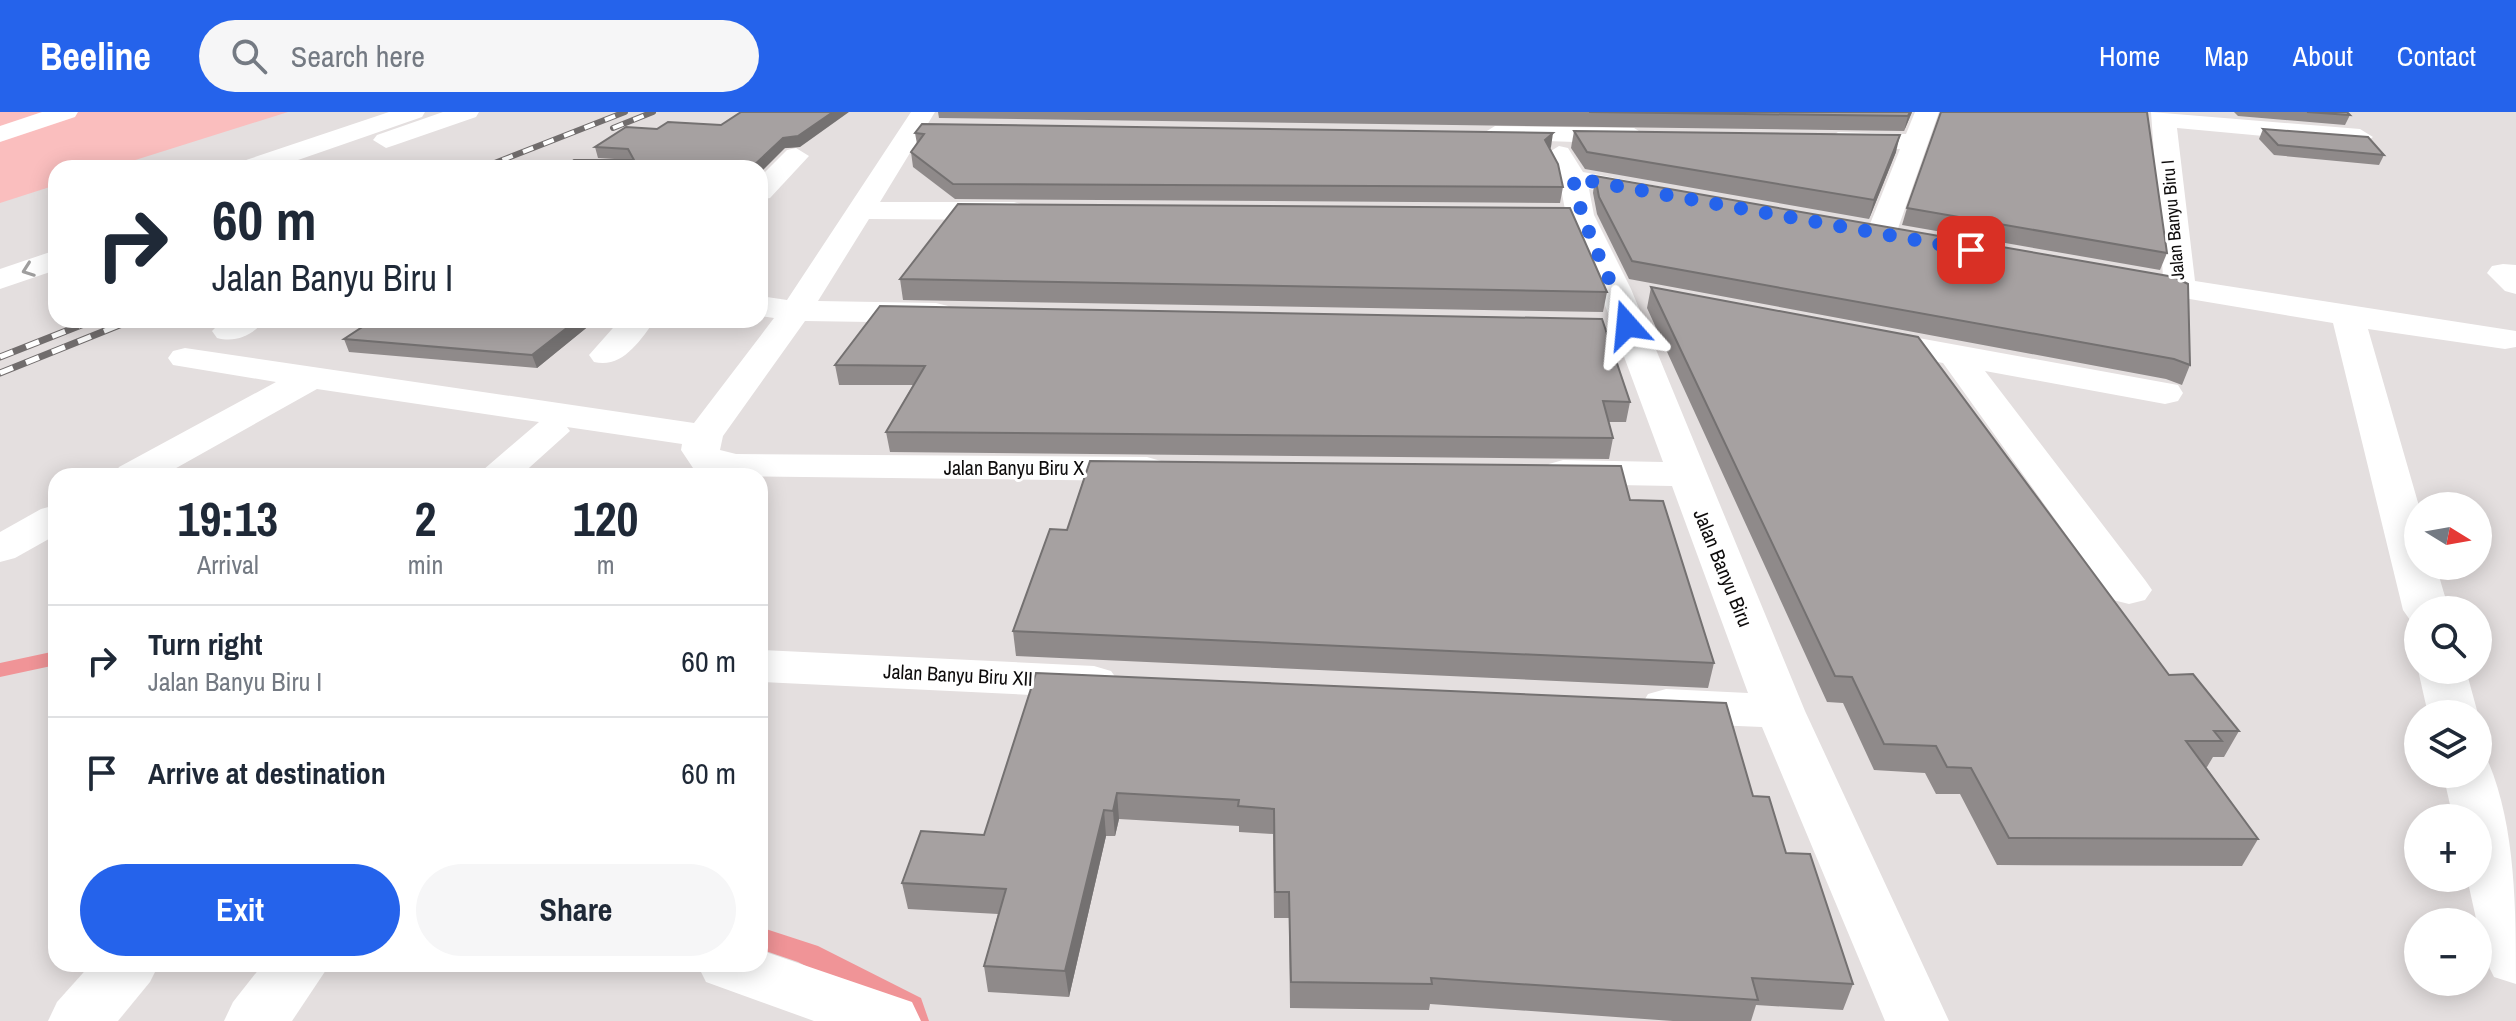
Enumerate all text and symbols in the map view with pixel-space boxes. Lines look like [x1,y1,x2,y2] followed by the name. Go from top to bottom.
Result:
[199,20,759,92] search box
[40,31,151,82] text: Beeline
[227,34,271,78] icon: search
[291,36,425,76] text: Search here
[2099,37,2160,75] text: Home
[2204,37,2249,75] text: Map
[2293,37,2353,75] text: About
[2397,37,2476,75] text: Contact
[2155,159,2190,281] street label: Jalan Banyu Biru I
[212,182,317,257] text: 60 m
[80,192,184,296] icon: right
[1937,216,2005,284] pin
[1949,228,1993,272] icon: arrive
[212,254,453,302] text: Jalan Banyu Biru I
[22,260,36,276] one-way arrow
[1585,283,1669,367] position arrow
[944,454,1084,481] street label: Jalan Banyu Biru X
[178,486,278,551] text: 19:13
[415,486,436,551] text: 2
[573,486,638,551] text: 120
[2404,492,2492,580] north arrow
[2404,492,2492,996] map controls
[1688,505,1759,631] street label: Jalan Banyu Biru
[197,547,259,582] text: Arrival
[408,547,443,582] text: min
[597,547,615,582] text: m
[2404,596,2492,684] button: search
[148,624,262,664] text: Turn right
[80,639,124,683] icon: right
[681,641,736,681] text: 60 m
[883,657,1033,692] street label: Jalan Banyu Biru XII
[148,664,322,699] text: Jalan Banyu Biru I
[2404,700,2492,788] button: layers
[80,751,124,795] icon: arrive
[148,753,386,793] text: Arrive at destination
[681,753,736,793] text: 60 m
[2404,804,2492,892] button: +
[80,864,400,956] button: Exit
[416,864,736,956] button: Share
[2404,908,2492,996] button: −

